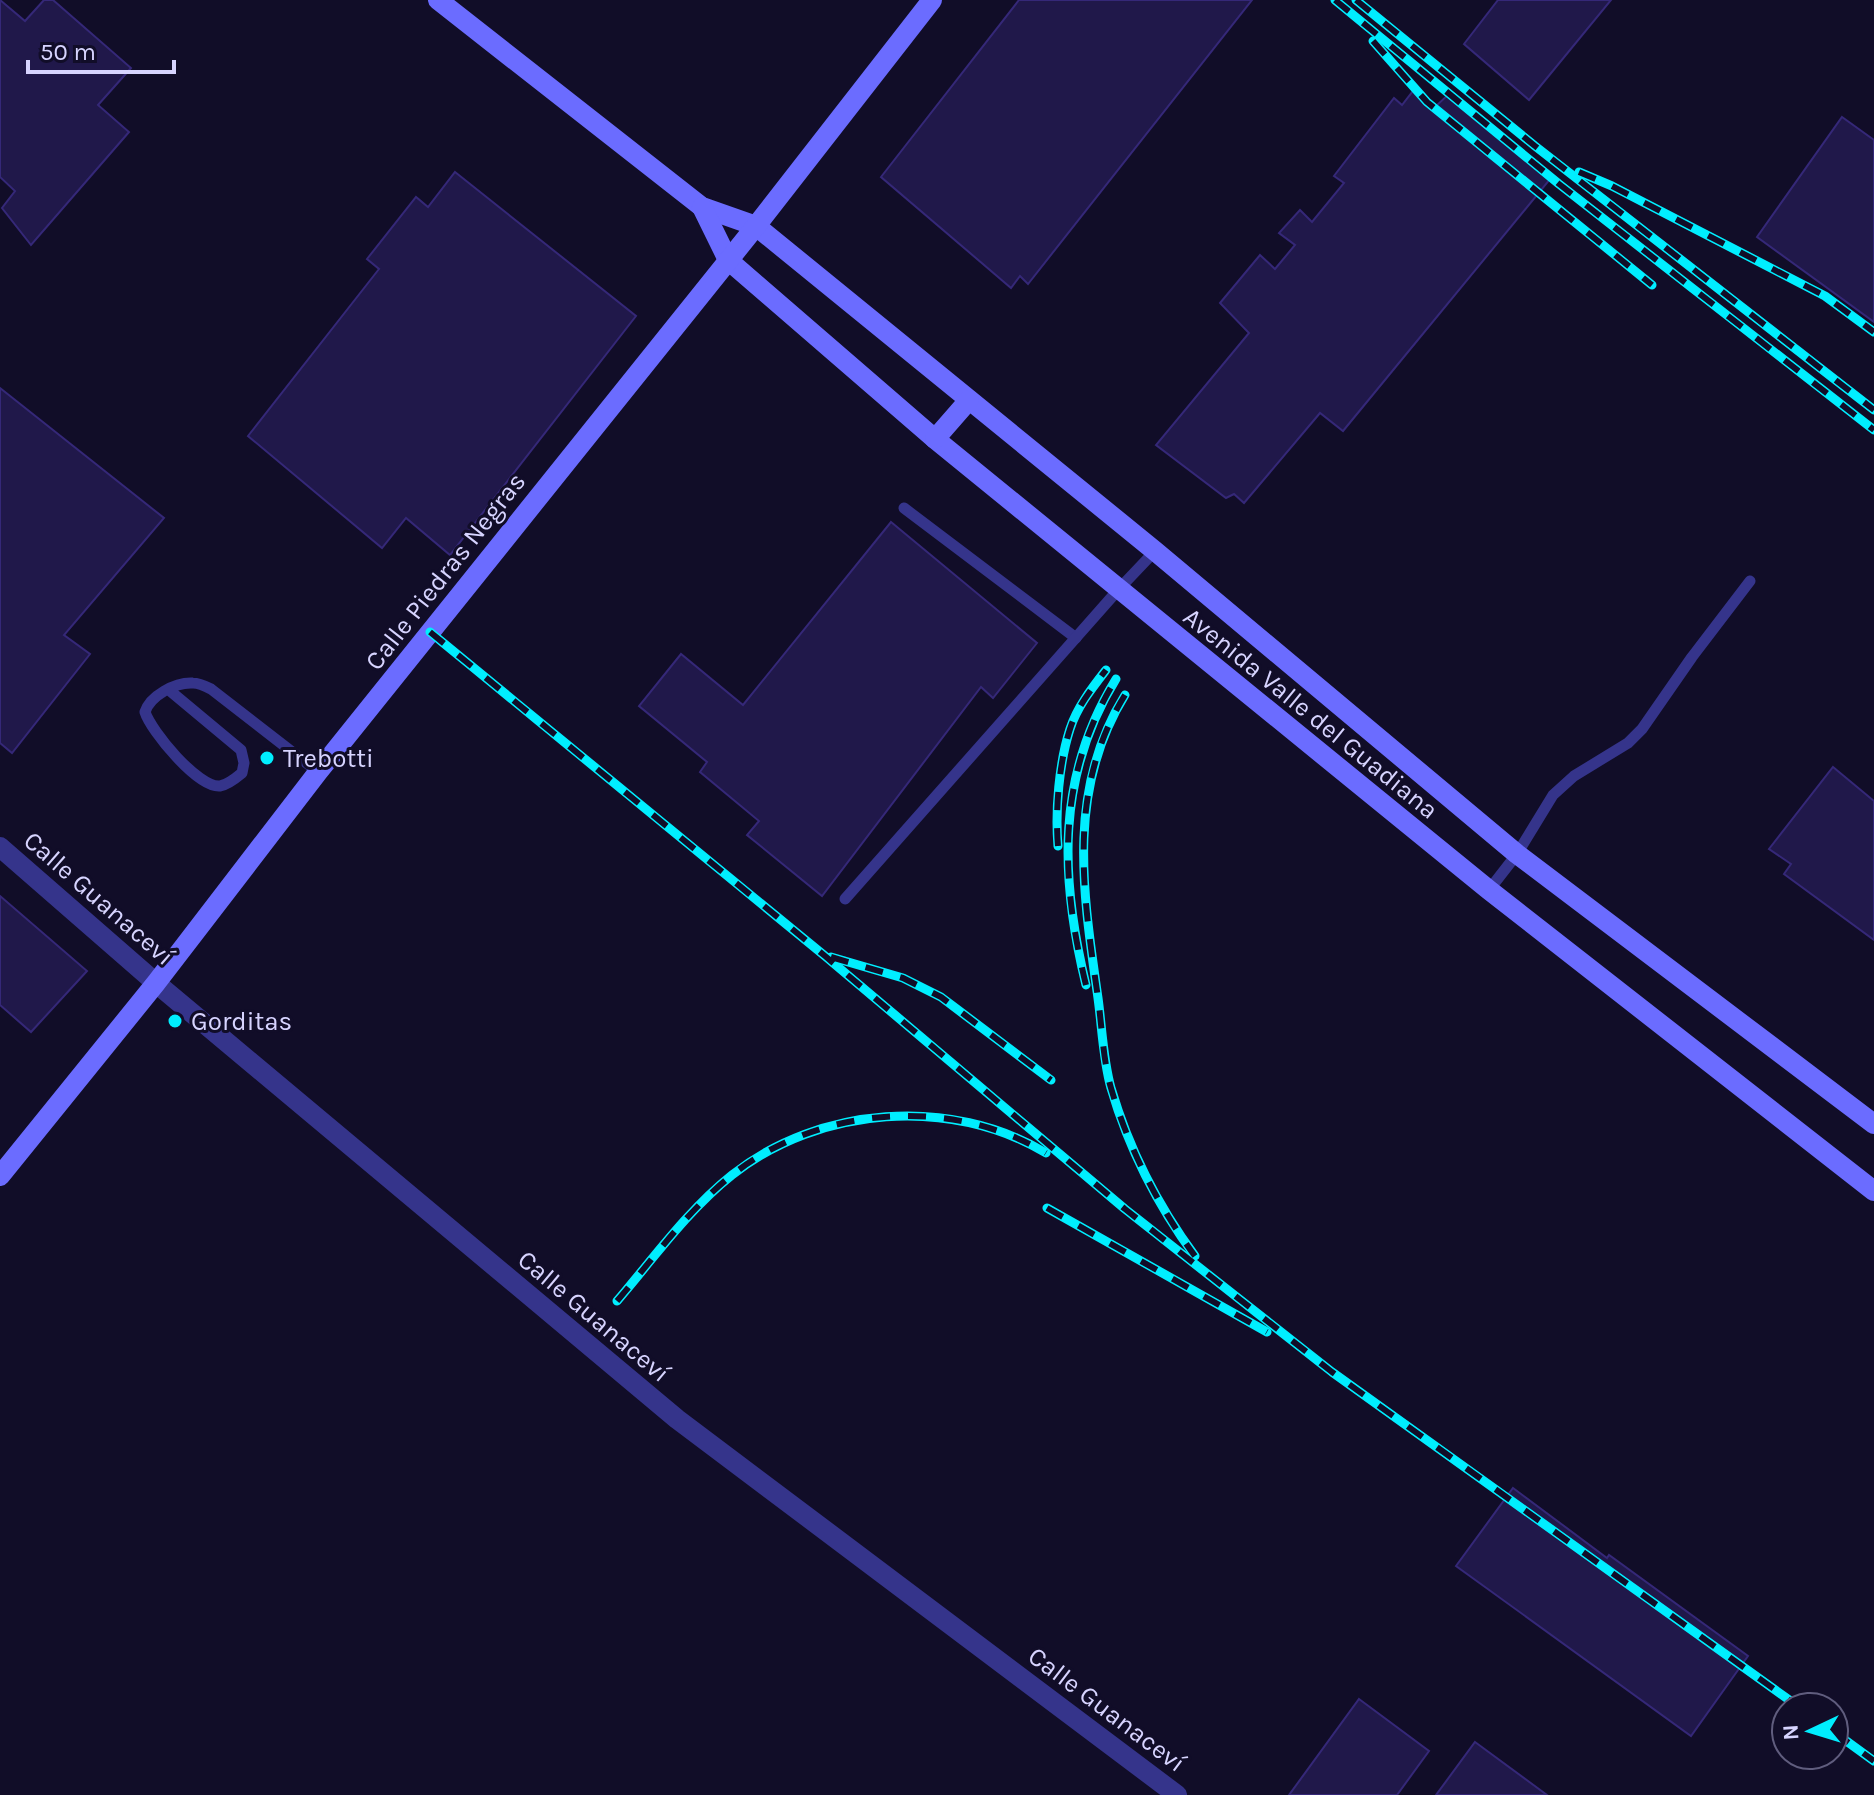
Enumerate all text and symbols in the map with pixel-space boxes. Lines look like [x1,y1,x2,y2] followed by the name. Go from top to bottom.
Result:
[28,24,174,74] scale bar
[40,38,96,66] text: 50 m
[359,466,532,676] street label: Calle Piedras Negras
[1177,601,1444,826] street label: Avenida Valle del Guadiana
[283,743,374,774] place label: Trebotti
[258,749,276,767] marker: Trebotti
[17,825,180,972] street label: Calle Guanaceví
[191,1006,292,1037] place label: Gorditas
[166,1012,184,1030] marker: Gorditas
[511,1244,676,1389] street label: Calle Guanaceví
[1022,1640,1192,1779] street label: Calle Guanaceví
[1770,1691,1850,1771] north arrow
[1778,1724,1805,1741] text: N

